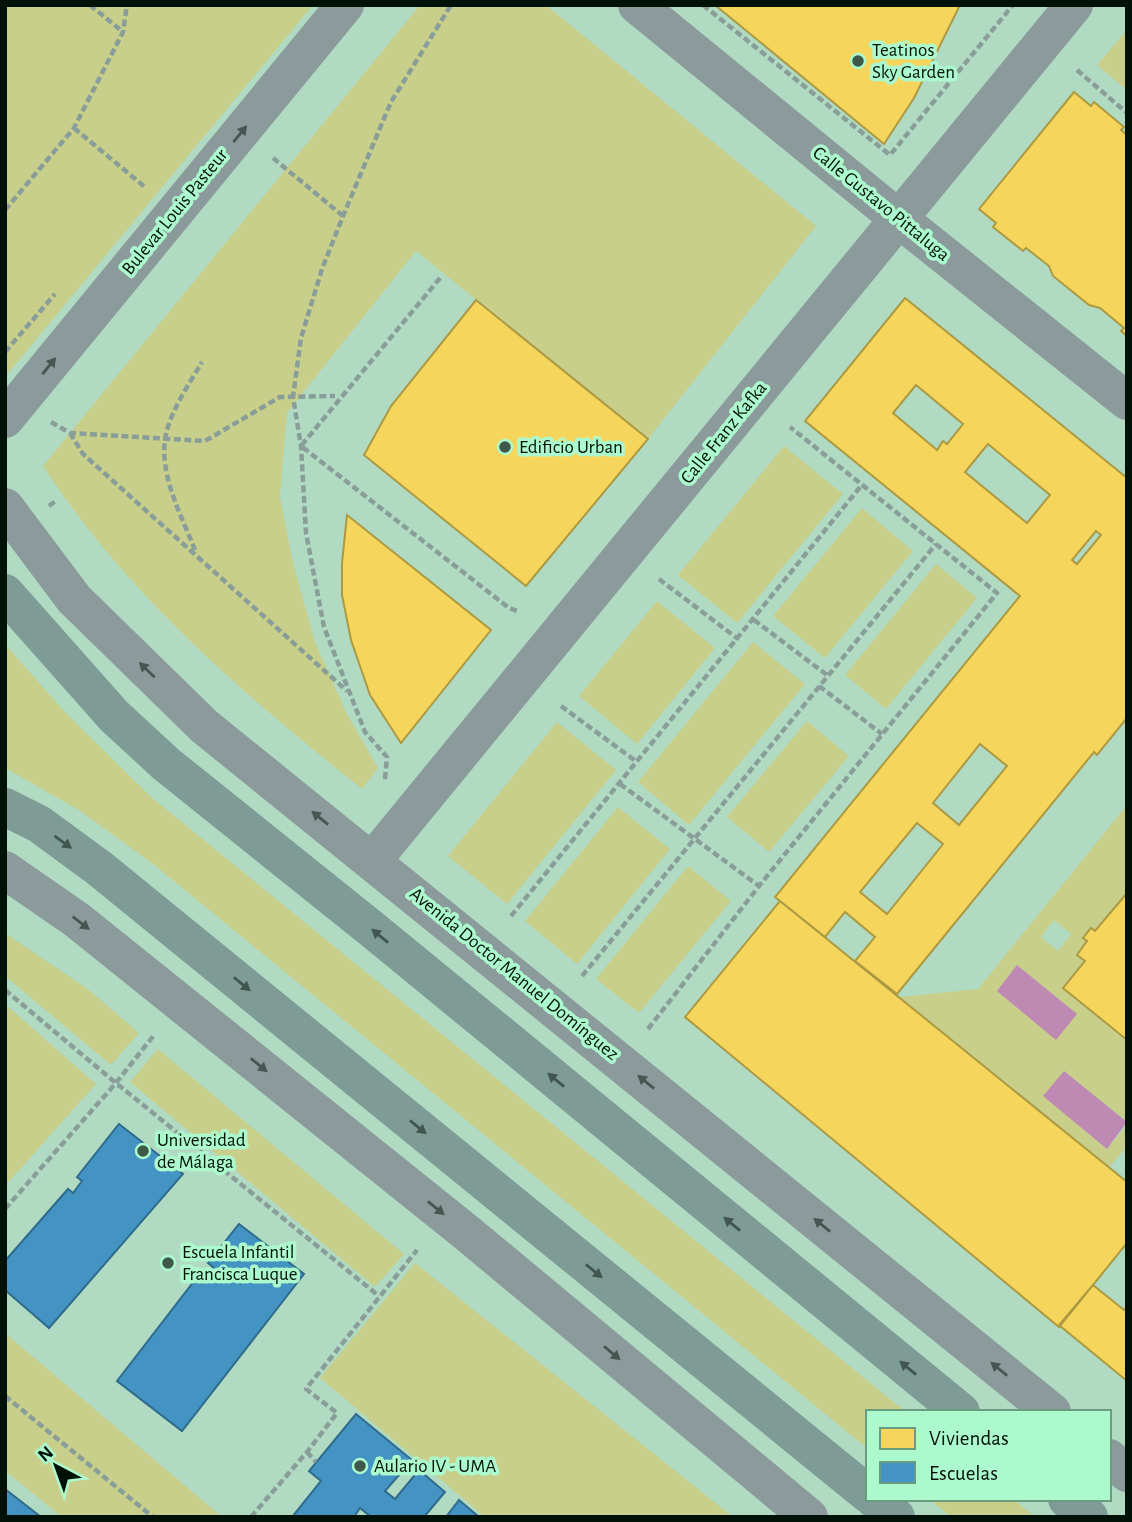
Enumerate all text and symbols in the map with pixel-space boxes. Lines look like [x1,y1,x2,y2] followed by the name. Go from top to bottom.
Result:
[872,41,955,82] place label: Teatinos Sky Garden
[850,53,866,69] marker: Teatinos Sky Garden
[232,125,247,142] one-way arrow
[809,143,953,265] street label: Calle Gustavo Pittaluga
[119,146,231,278] street label: Bulevar Louis Pasteur
[41,358,56,375] one-way arrow
[677,378,771,487] street label: Calle Franz Kafka
[519,438,623,457] place label: Edificio Urban
[497,439,513,455] marker: Edificio Urban
[139,662,155,678] one-way arrow
[311,810,329,825] one-way arrow
[54,835,73,849] one-way arrow
[406,884,622,1064] street label: Avenida Doctor Manuel Domínguez
[72,916,90,930] one-way arrow
[372,928,390,943] one-way arrow
[233,976,250,991] one-way arrow
[249,1058,267,1073] one-way arrow
[548,1073,565,1088] one-way arrow
[637,1075,654,1090] one-way arrow
[408,1120,426,1135] one-way arrow
[157,1131,246,1172] place label: Universidad de Málaga
[135,1143,151,1159] marker: Universidad de Málaga
[427,1200,445,1214] one-way arrow
[724,1217,741,1232] one-way arrow
[814,1218,832,1233] one-way arrow
[182,1243,298,1284] place label: Escuela Infantil Francisca Luque
[160,1255,176,1271] marker: Escuela Infantil Francisca Luque
[586,1263,603,1278] one-way arrow
[602,1345,620,1360] one-way arrow
[899,1361,917,1376] one-way arrow
[990,1361,1008,1376] one-way arrow
[866,1410,1111,1501] legend
[929,1428,1009,1449] text: Viviendas
[21,1431,91,1501] north arrow
[35,1443,57,1466] text: N
[374,1457,496,1476] place label: Aulario IV - UMA
[352,1458,368,1474] marker: Aulario IV - UMA
[929,1463,998,1484] text: Escuelas

